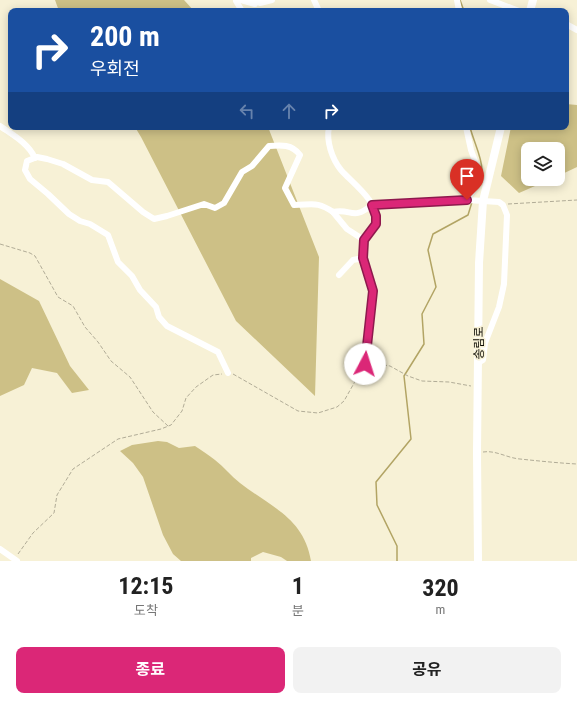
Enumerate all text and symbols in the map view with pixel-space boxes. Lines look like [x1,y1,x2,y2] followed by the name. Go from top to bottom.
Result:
[90,20,160,53] text: 200 m
[24,24,76,76] icon: right
[90,58,140,79] text: 우회전
[236,100,258,122] icon: left
[278,100,300,122] icon: ahead
[320,100,342,122] icon: right
[521,142,565,186] map controls
[521,142,565,186] button: layers
[450,159,484,200] pin
[456,165,478,187] icon: arrive
[472,326,486,360] street label: 송림로
[344,343,386,385] position arrow
[118,572,173,600] text: 12:15
[292,572,304,600] text: 1
[422,574,459,602] text: 320
[436,602,445,617] text: m
[134,603,158,618] text: 도착
[292,603,304,618] text: 분
[16,647,285,693] button: 종료
[293,647,561,693] button: 공유

